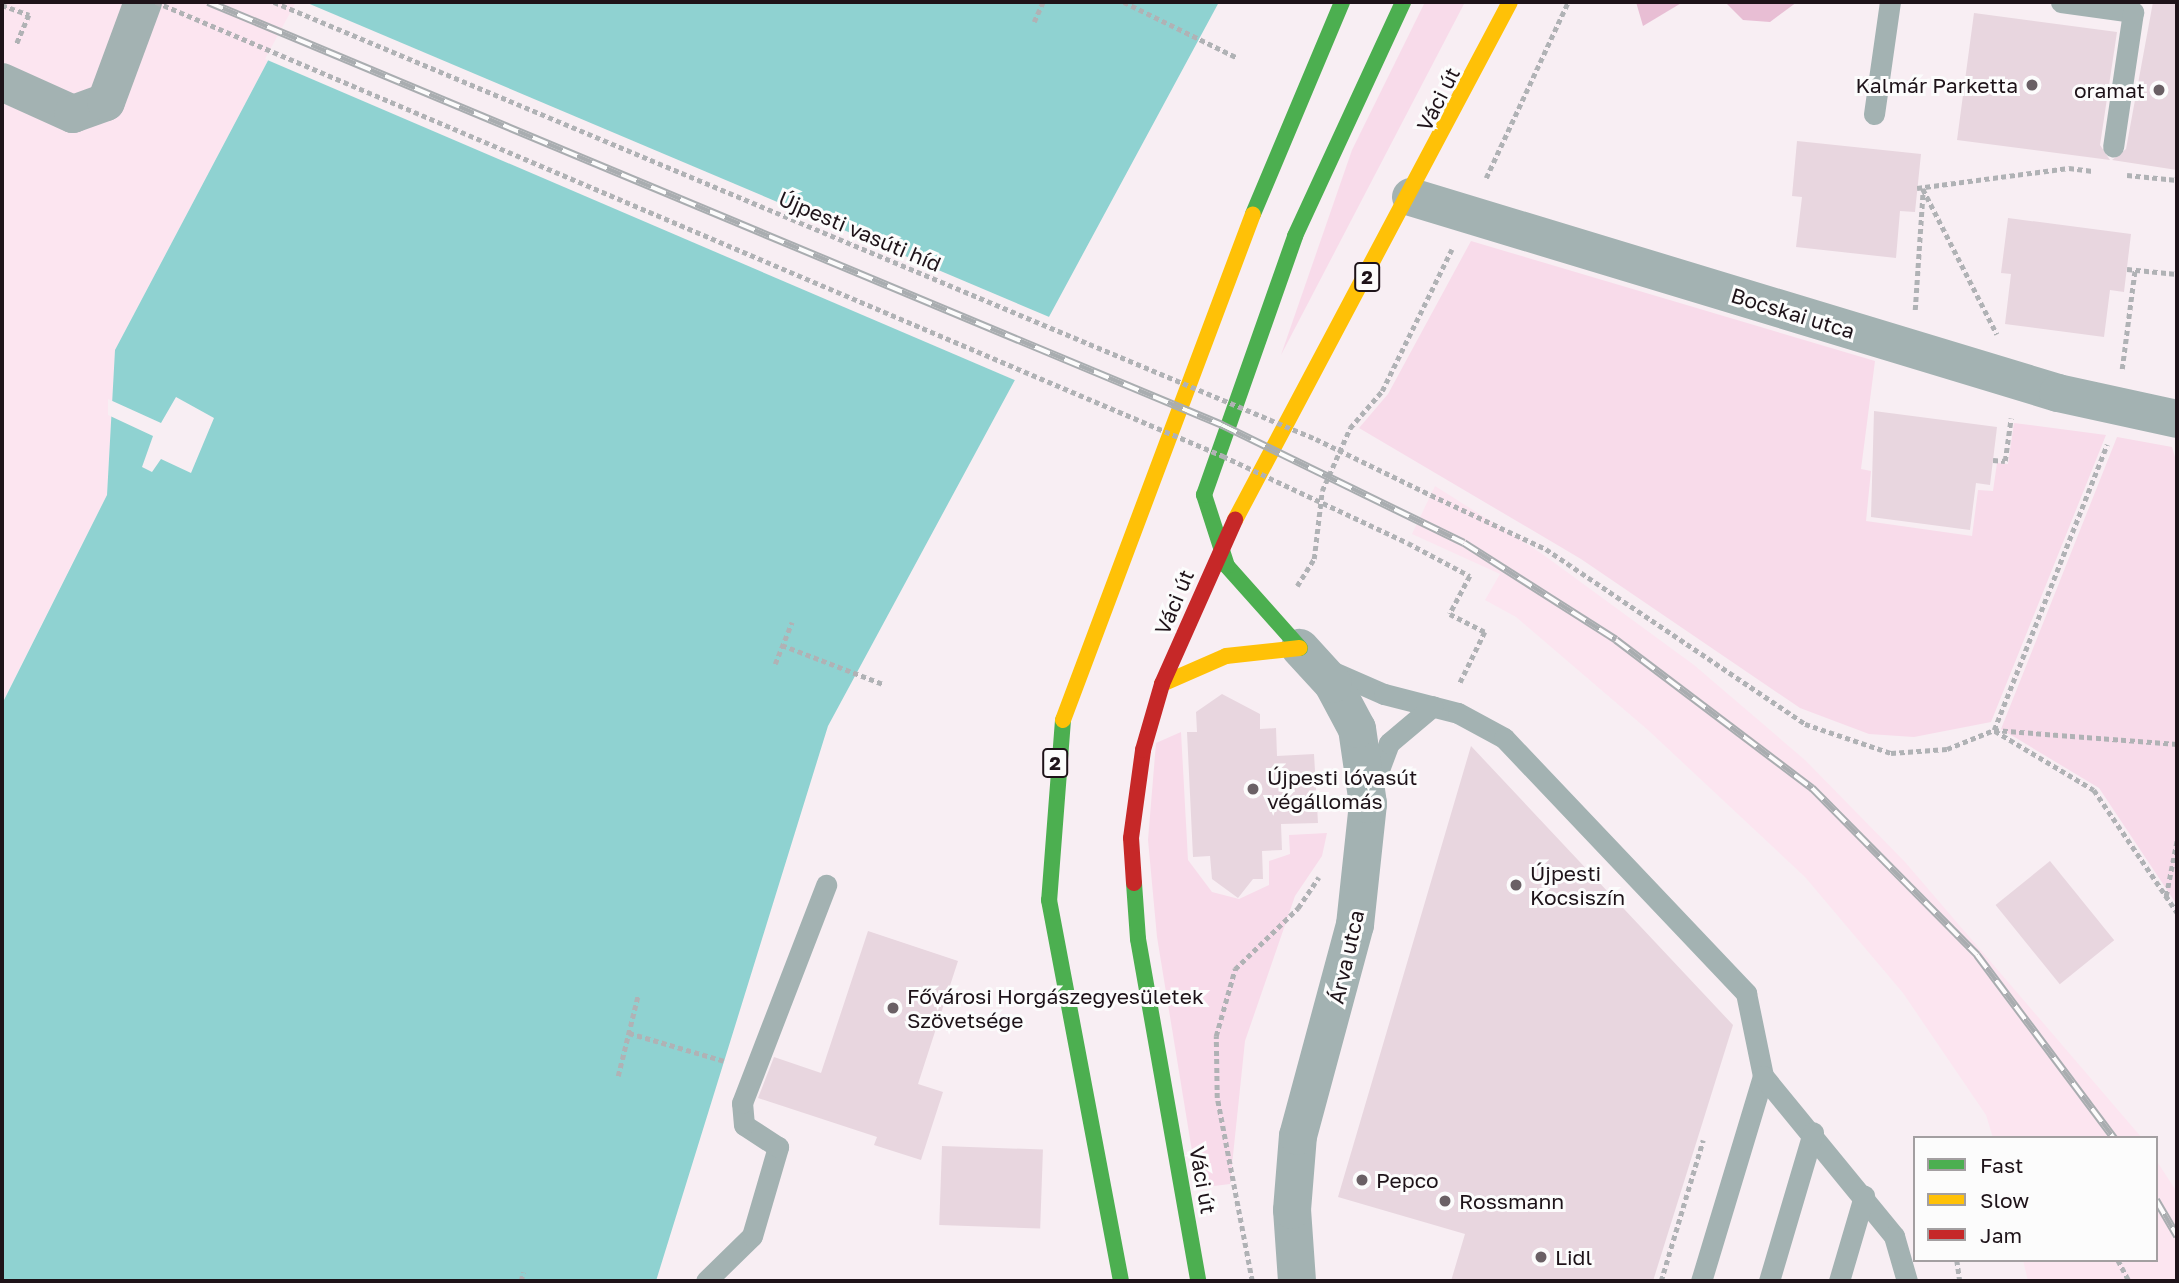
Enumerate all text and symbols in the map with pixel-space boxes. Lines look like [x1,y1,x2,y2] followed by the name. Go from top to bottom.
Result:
[1411,63,1465,135] street label: Váci út
[1856,72,2018,98] place label: Kalmár Parketta
[2024,77,2040,93] marker: Kalmár Parketta
[2074,77,2145,103] place label: oramat
[2151,82,2167,98] marker: oramat
[775,185,945,277] street label: Újpesti vasúti híd
[1353,262,1381,292] road number: 2
[1728,282,1858,344] street label: Bocskai utca
[1149,566,1199,638] street label: Váci út
[1041,748,1069,778] road number: 2
[1267,764,1417,814] place label: Újpesti lóvasút végállomás
[1245,781,1261,797] marker: Újpesti lóvasút végállomás
[1530,860,1625,910] place label: Újpesti Kocsiszín
[1508,877,1524,893] marker: Újpesti Kocsiszín
[1323,908,1369,1006] street label: Árva utca
[907,983,1204,1033] place label: Fővárosi Horgászegyesületek Szövetsége
[885,1000,901,1016] marker: Fővárosi Horgászegyesületek Szövetsége
[1913,1136,2158,1262] legend
[1185,1144,1221,1216] street label: Váci út
[1980,1152,2023,1178] text: Fast
[1376,1167,1439,1193] place label: Pepco
[1354,1172,1370,1188] marker: Pepco
[1980,1187,2029,1213] text: Slow
[1459,1188,1564,1214] place label: Rossmann
[1437,1193,1453,1209] marker: Rossmann
[1980,1222,2022,1248] text: Jam
[1555,1244,1592,1270] place label: Lidl
[1533,1249,1549,1265] marker: Lidl

